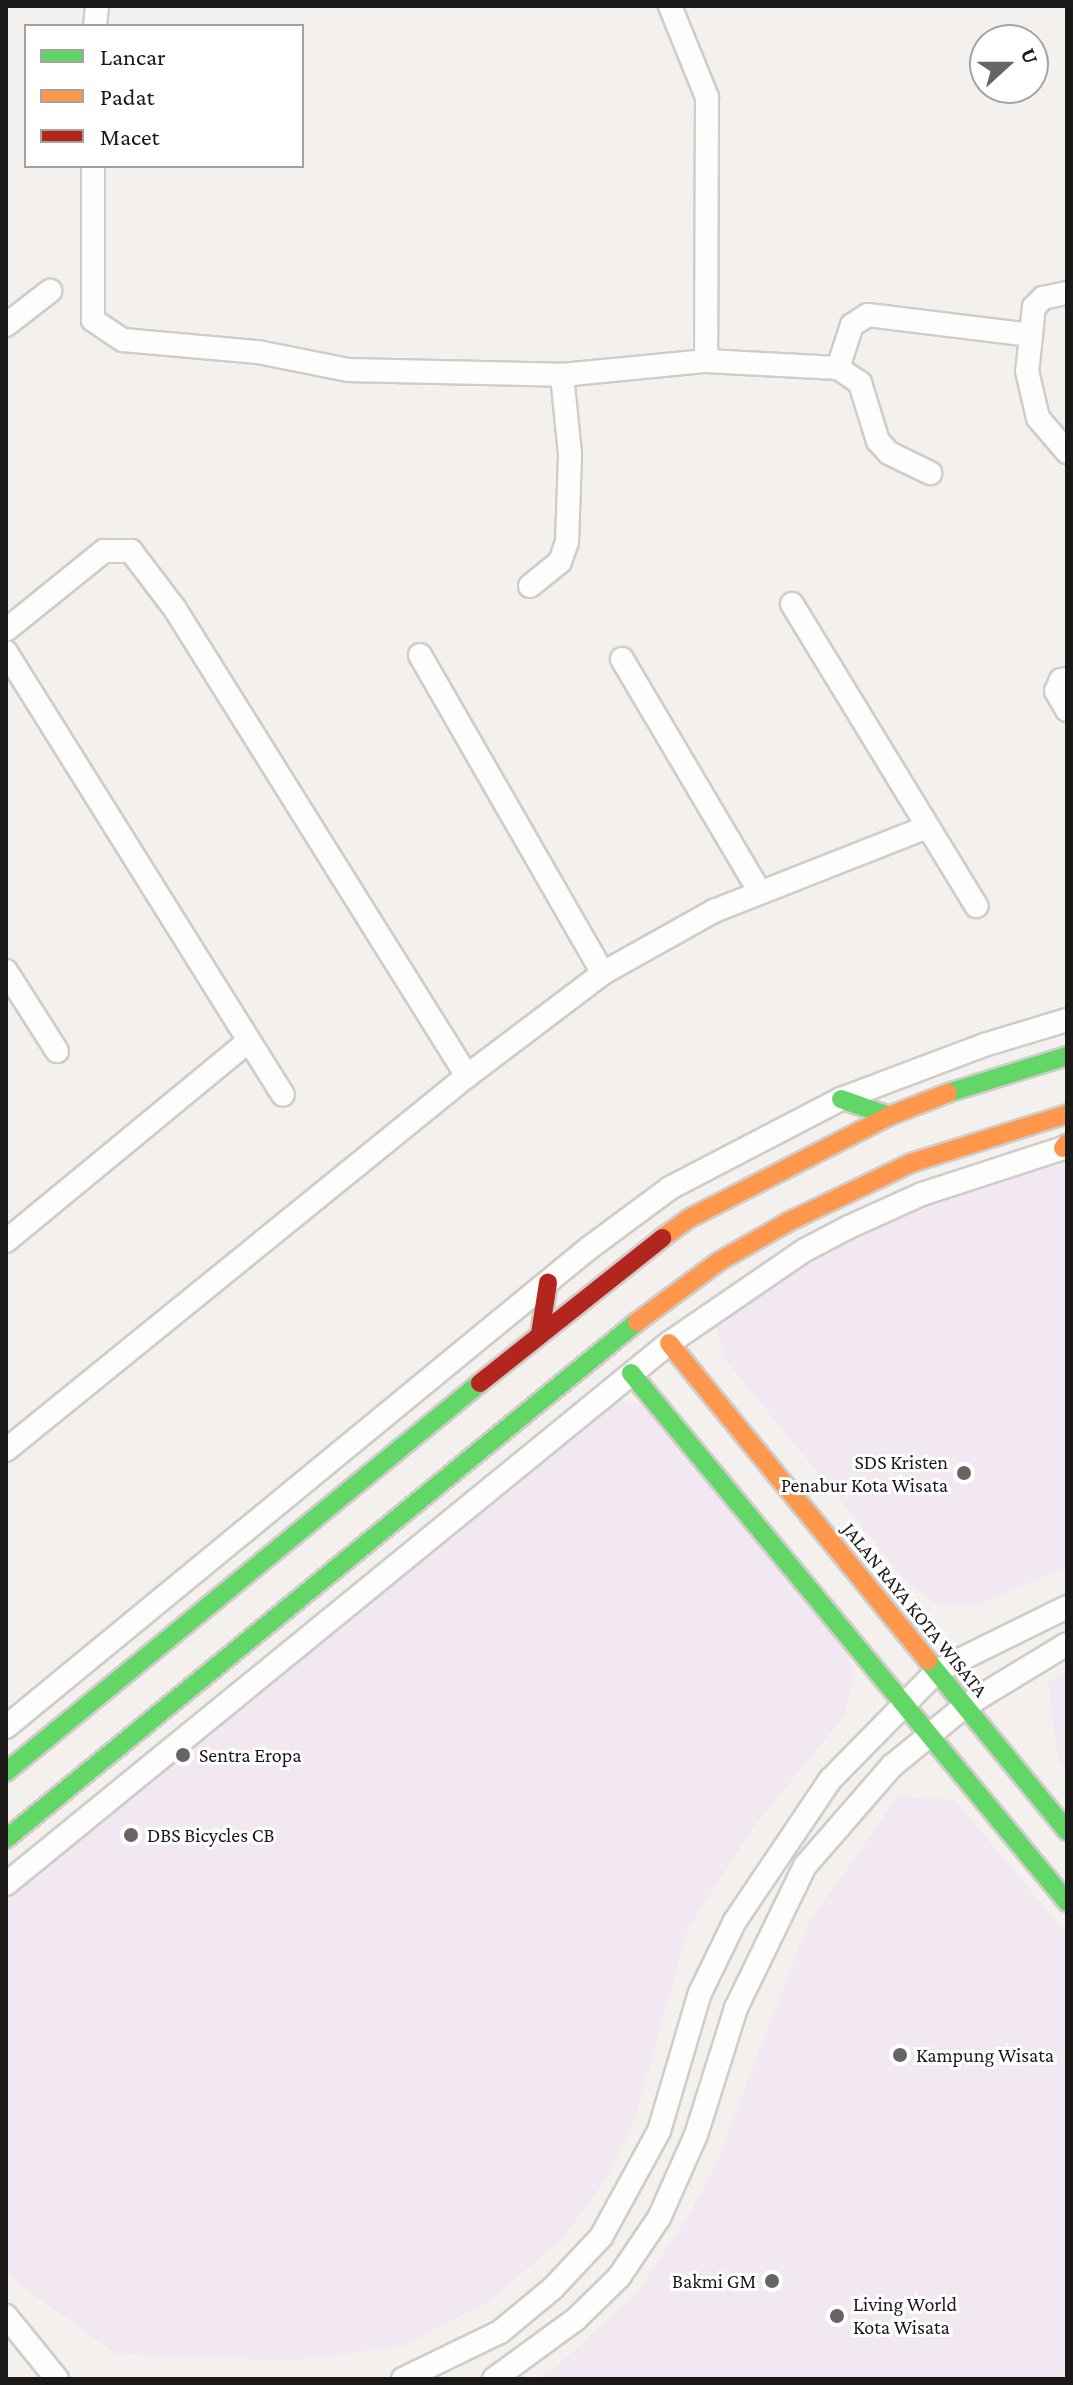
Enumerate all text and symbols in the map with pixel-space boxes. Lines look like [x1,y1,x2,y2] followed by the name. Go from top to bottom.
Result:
[24,24,304,168] legend
[969,24,1049,104] north arrow
[100,43,166,70] text: Lancar
[1016,44,1044,67] text: U
[100,83,155,110] text: Padat
[100,123,159,150] text: Macet
[781,1450,948,1497] place label: SDS Kristen Penabur Kota Wisata
[955,1464,973,1482] marker: SDS Kristen Penabur Kota Wisata
[837,1518,993,1702] street label: JALAN RAYA KOTA WISATA
[199,1743,301,1767] place label: Sentra Eropa
[174,1746,192,1764] marker: Sentra Eropa
[147,1823,274,1847] place label: DBS Bicycles CB
[122,1826,140,1844] marker: DBS Bicycles CB
[916,2043,1054,2067] place label: Kampung Wisata
[891,2046,909,2064] marker: Kampung Wisata
[672,2269,756,2293] place label: Bakmi GM
[763,2272,781,2290] marker: Bakmi GM
[853,2292,957,2339] place label: Living World Kota Wisata
[828,2307,846,2325] marker: Living World Kota Wisata

